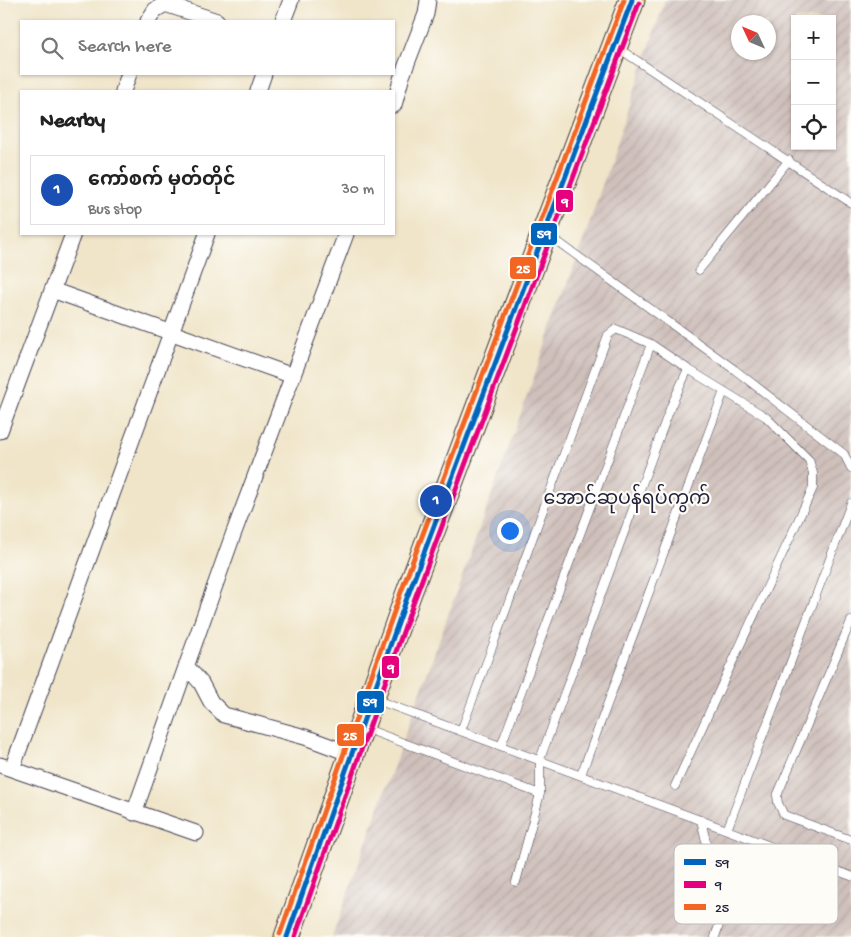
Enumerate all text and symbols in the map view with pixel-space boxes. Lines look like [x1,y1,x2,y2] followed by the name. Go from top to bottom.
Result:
[731,15,776,60] north arrow
[791,15,836,150] map controls
[791,15,836,60] button: +
[20,20,395,75] search box
[38,34,66,62] icon: search
[78,36,172,59] text: Search here
[791,60,836,105] button: −
[791,105,836,150] button: locate
[40,110,105,135] text: Nearby
[88,170,236,193] text: ကော်စက် မှတ်တိုင်
[54,181,60,200] text: 1
[341,181,374,200] text: 30 m
[555,189,574,213] line badge: 9
[560,195,569,212] text: 9
[88,201,142,220] text: Bus stop
[530,222,558,246] line badge: 59
[537,227,551,244] text: 59
[509,256,537,280] line badge: 25
[516,262,531,279] text: 25
[420,482,452,520] pin: 1
[544,483,710,514] district label: အောင်ဆုပန်ရပ်ကွက်
[497,518,523,544] your location
[381,655,400,679] line badge: 9
[386,661,395,678] text: 9
[356,690,385,714] line badge: 59
[363,695,377,712] text: 59
[336,723,365,747] line badge: 25
[343,729,358,746] text: 25
[674,844,838,924] legend
[715,856,729,873] text: 59
[714,878,722,895] text: 9
[715,901,729,918] text: 25

